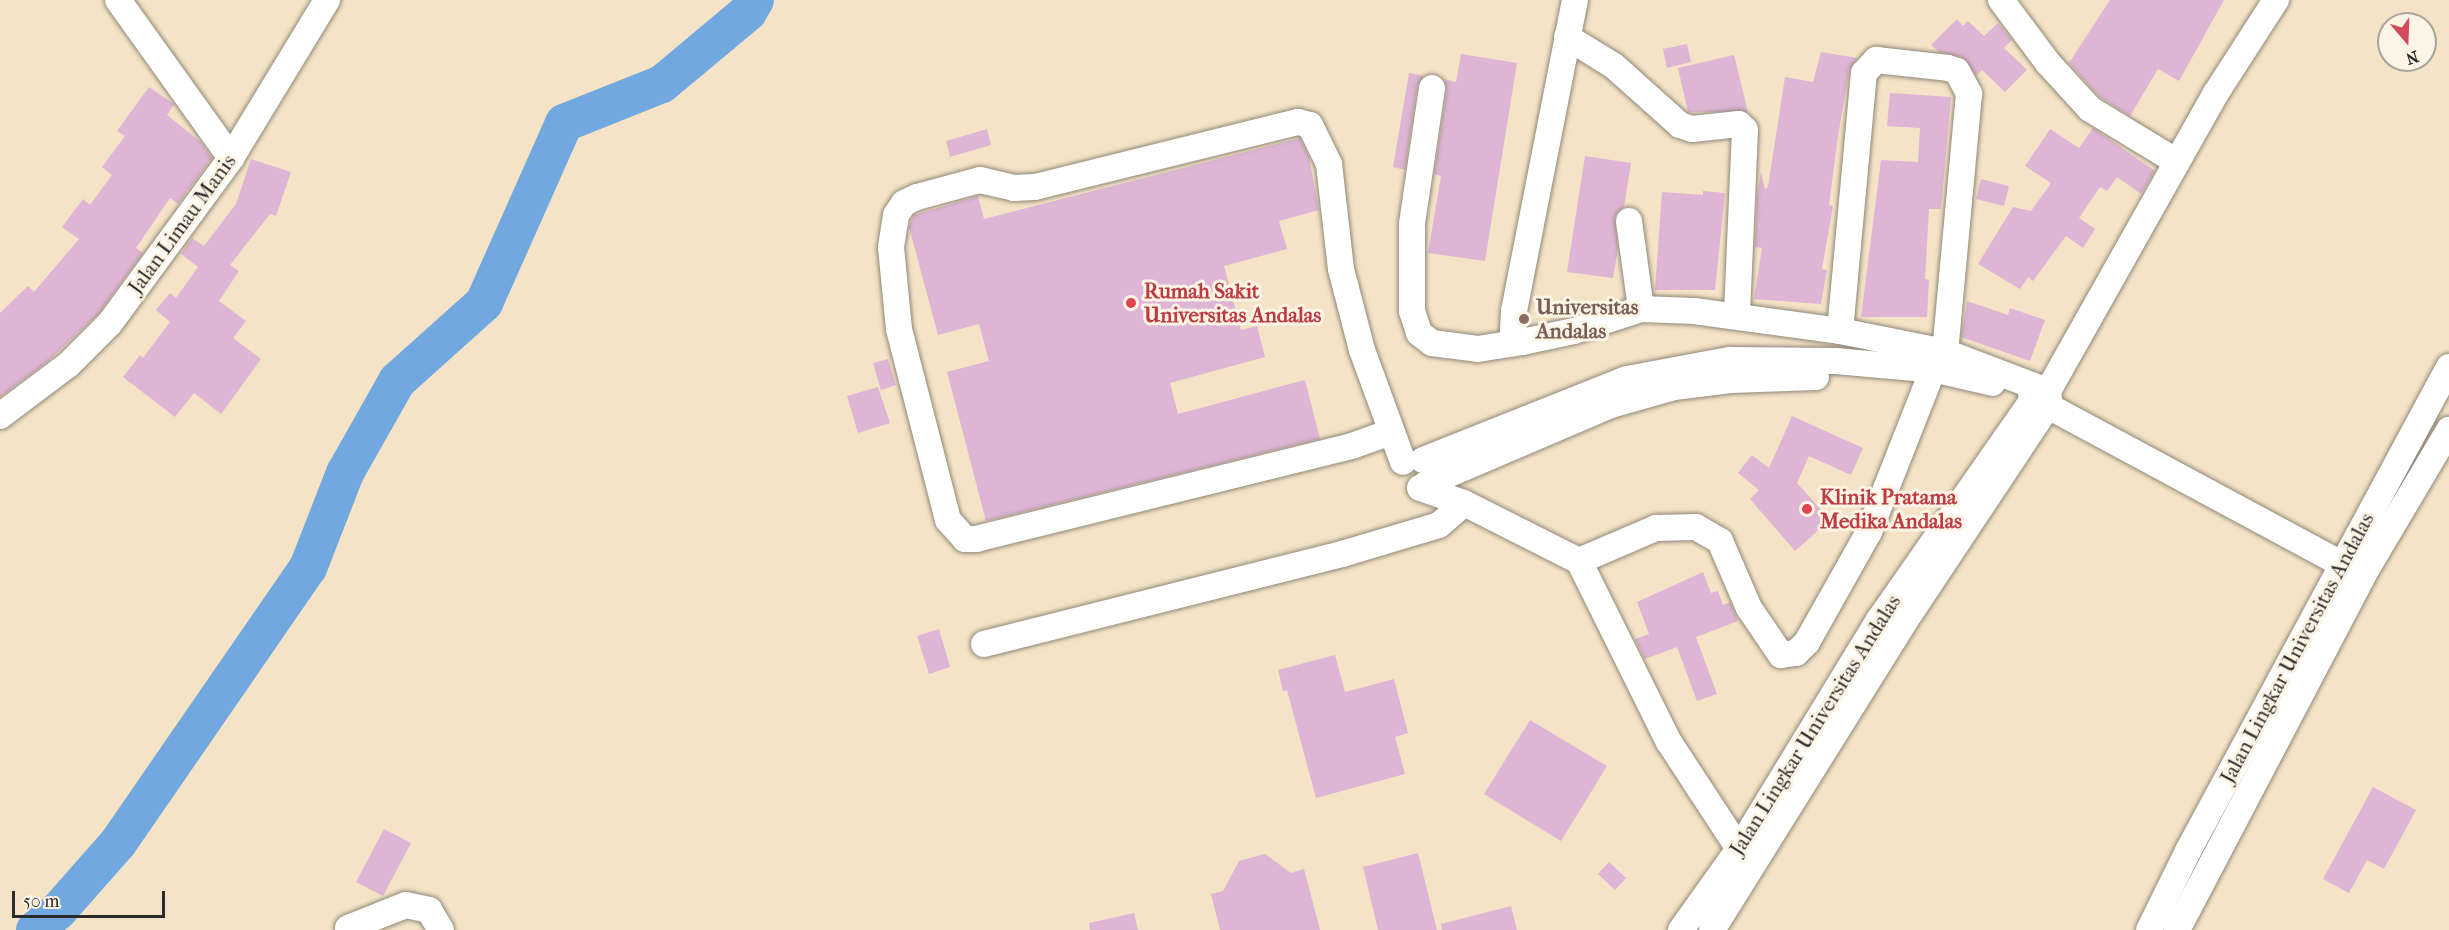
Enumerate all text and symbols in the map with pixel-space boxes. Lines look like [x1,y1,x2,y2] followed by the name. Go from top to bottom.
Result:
[2377,12,2437,72] north arrow
[2404,47,2421,69] text: N
[123,149,241,299] street label: Jalan Limau Manis
[1144,278,1321,328] place label: Rumah Sakit Universitas Andalas
[1122,294,1140,312] marker: Rumah Sakit Universitas Andalas
[1536,294,1639,344] place label: Universitas Andalas
[1517,312,1531,326] marker: Universitas Andalas
[1820,484,1962,534] place label: Klinik Pratama Medika Andalas
[1798,500,1816,518] marker: Klinik Pratama Medika Andalas
[2215,508,2379,788] street label: Jalan Lingkar Universitas Andalas
[1724,590,1906,860] street label: Jalan Lingkar Universitas Andalas
[15,879,168,917] scale bar
[23,891,59,912] text: 50 m

